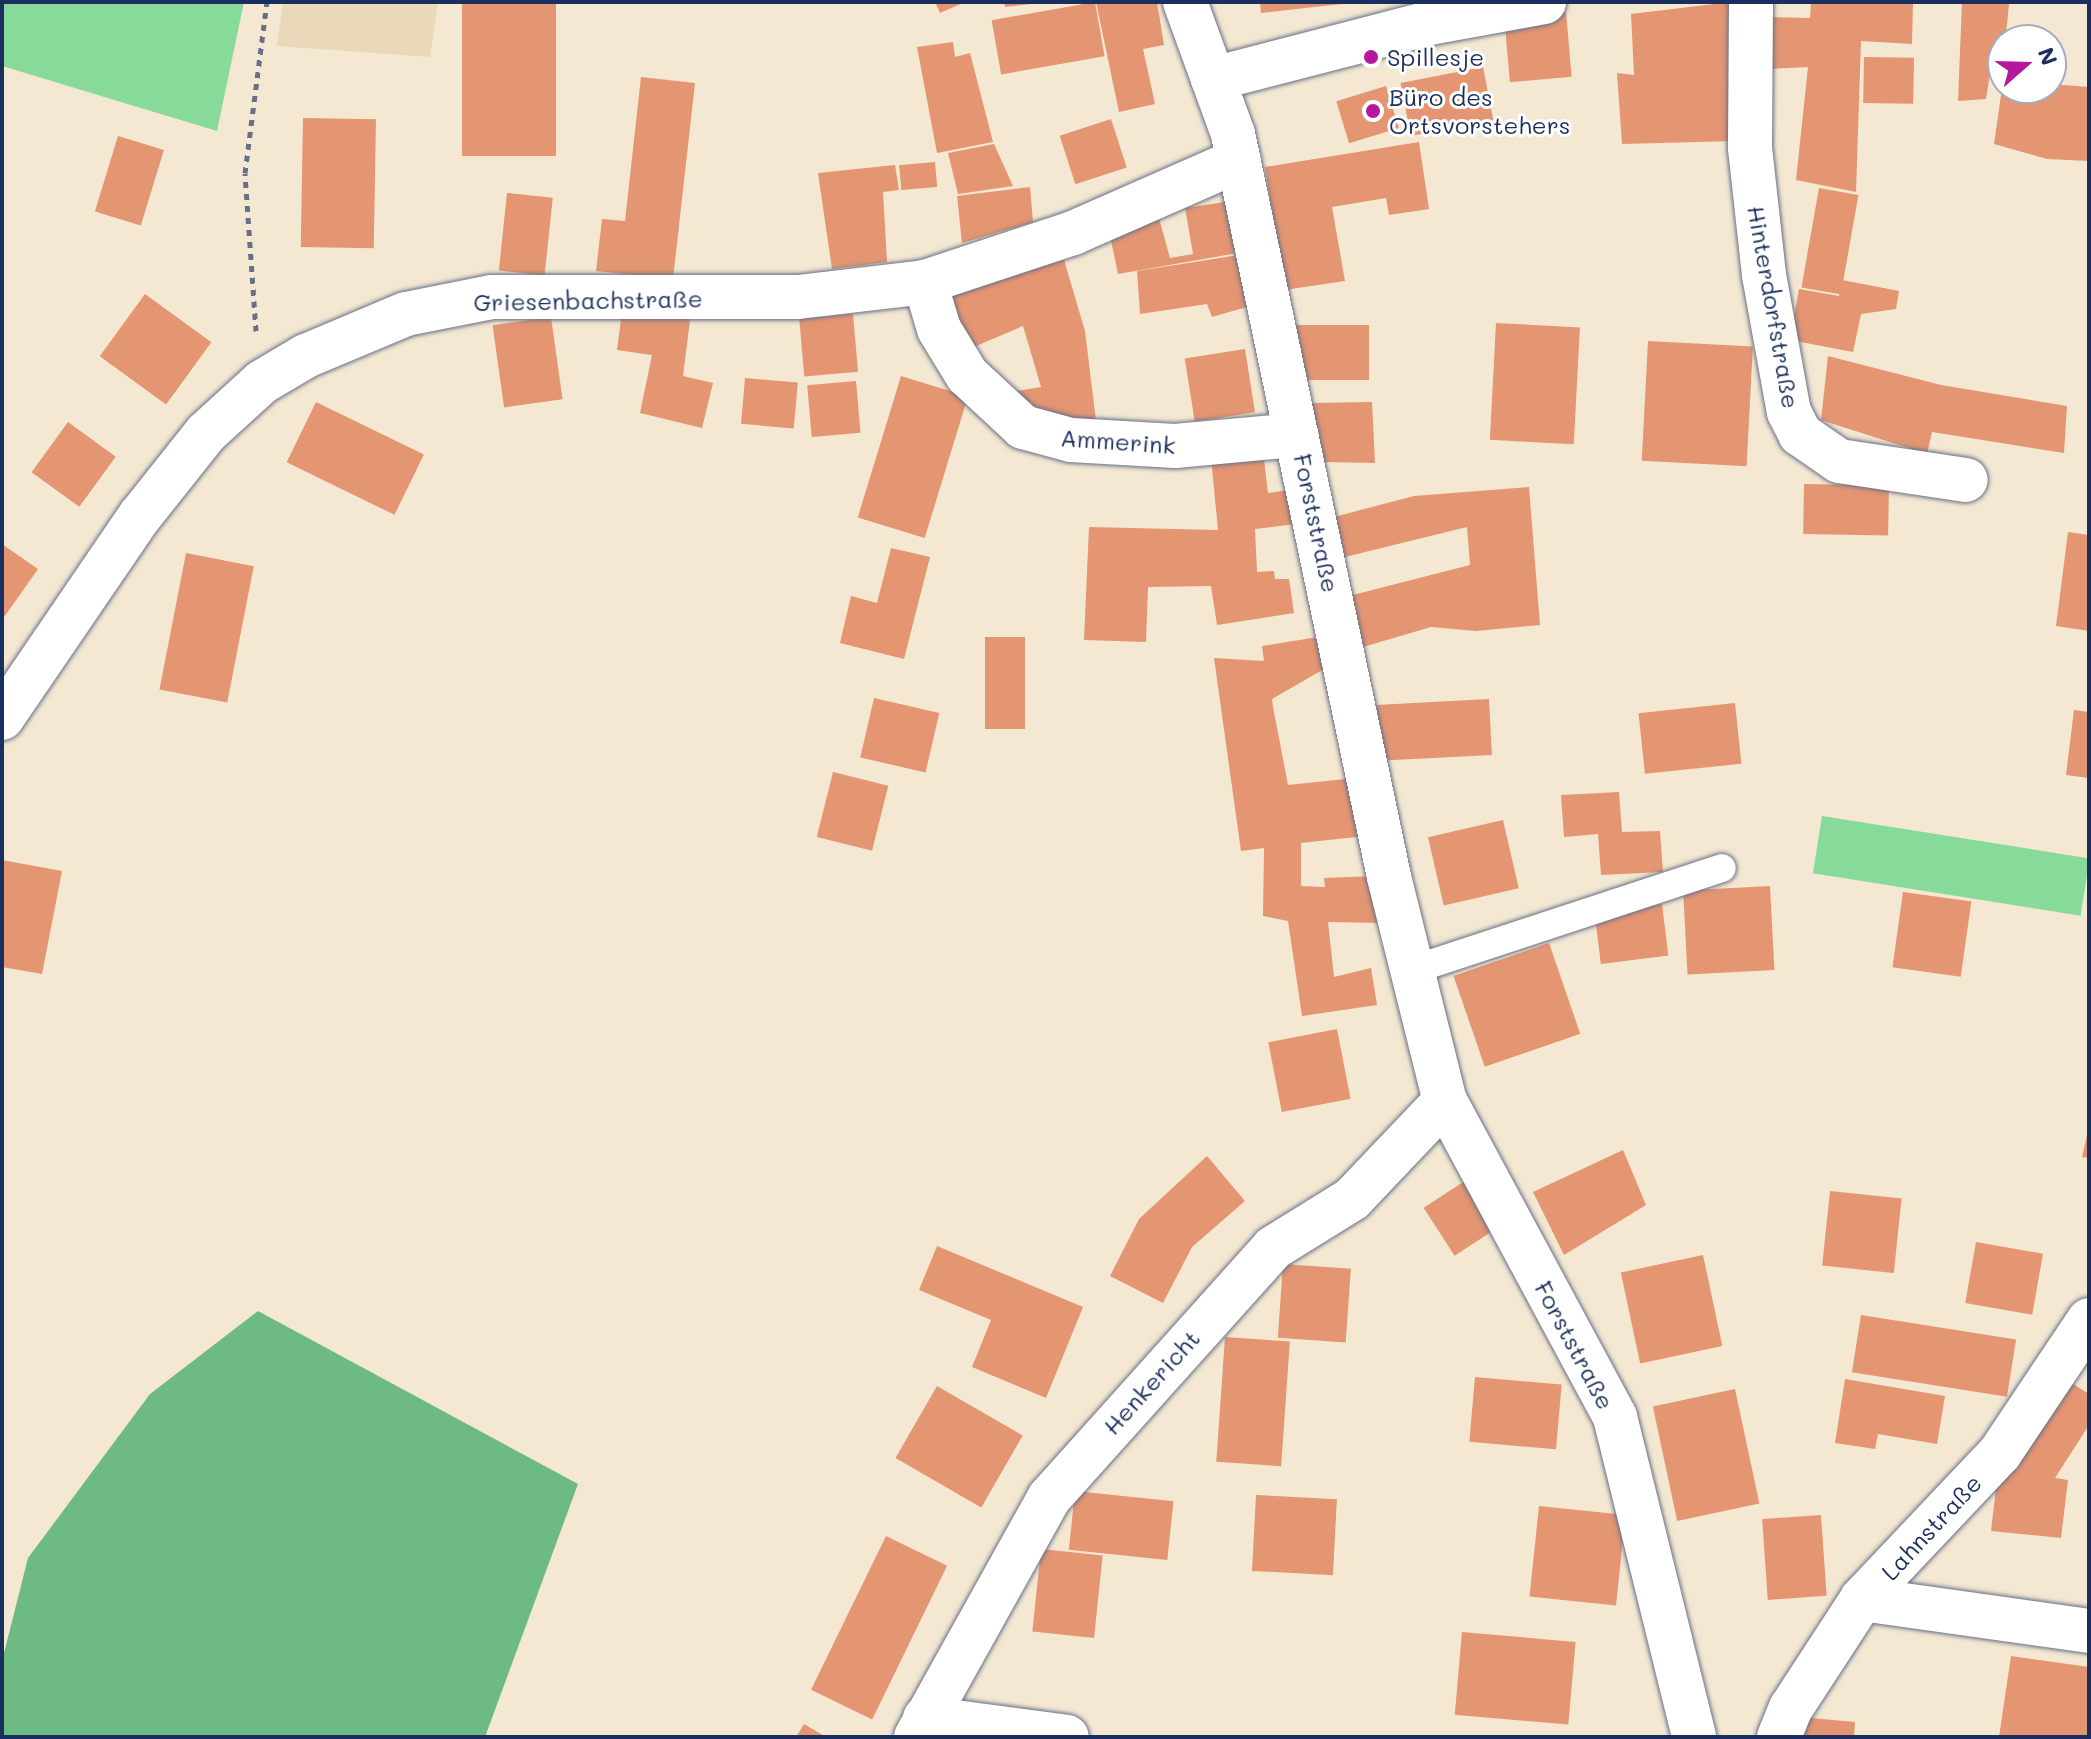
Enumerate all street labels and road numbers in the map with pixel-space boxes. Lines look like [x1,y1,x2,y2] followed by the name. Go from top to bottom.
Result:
[1742,203,1806,411] street label: Hinterdorfstraße
[473,284,703,316] street label: Griesenbachstraße
[1060,423,1176,459] street label: Ammerink
[1288,451,1346,595] street label: Forststraße
[1529,1276,1621,1414] street label: Forststraße
[1097,1324,1205,1440] street label: Henkericht
[1875,1468,1987,1586] street label: Lahnstraße

